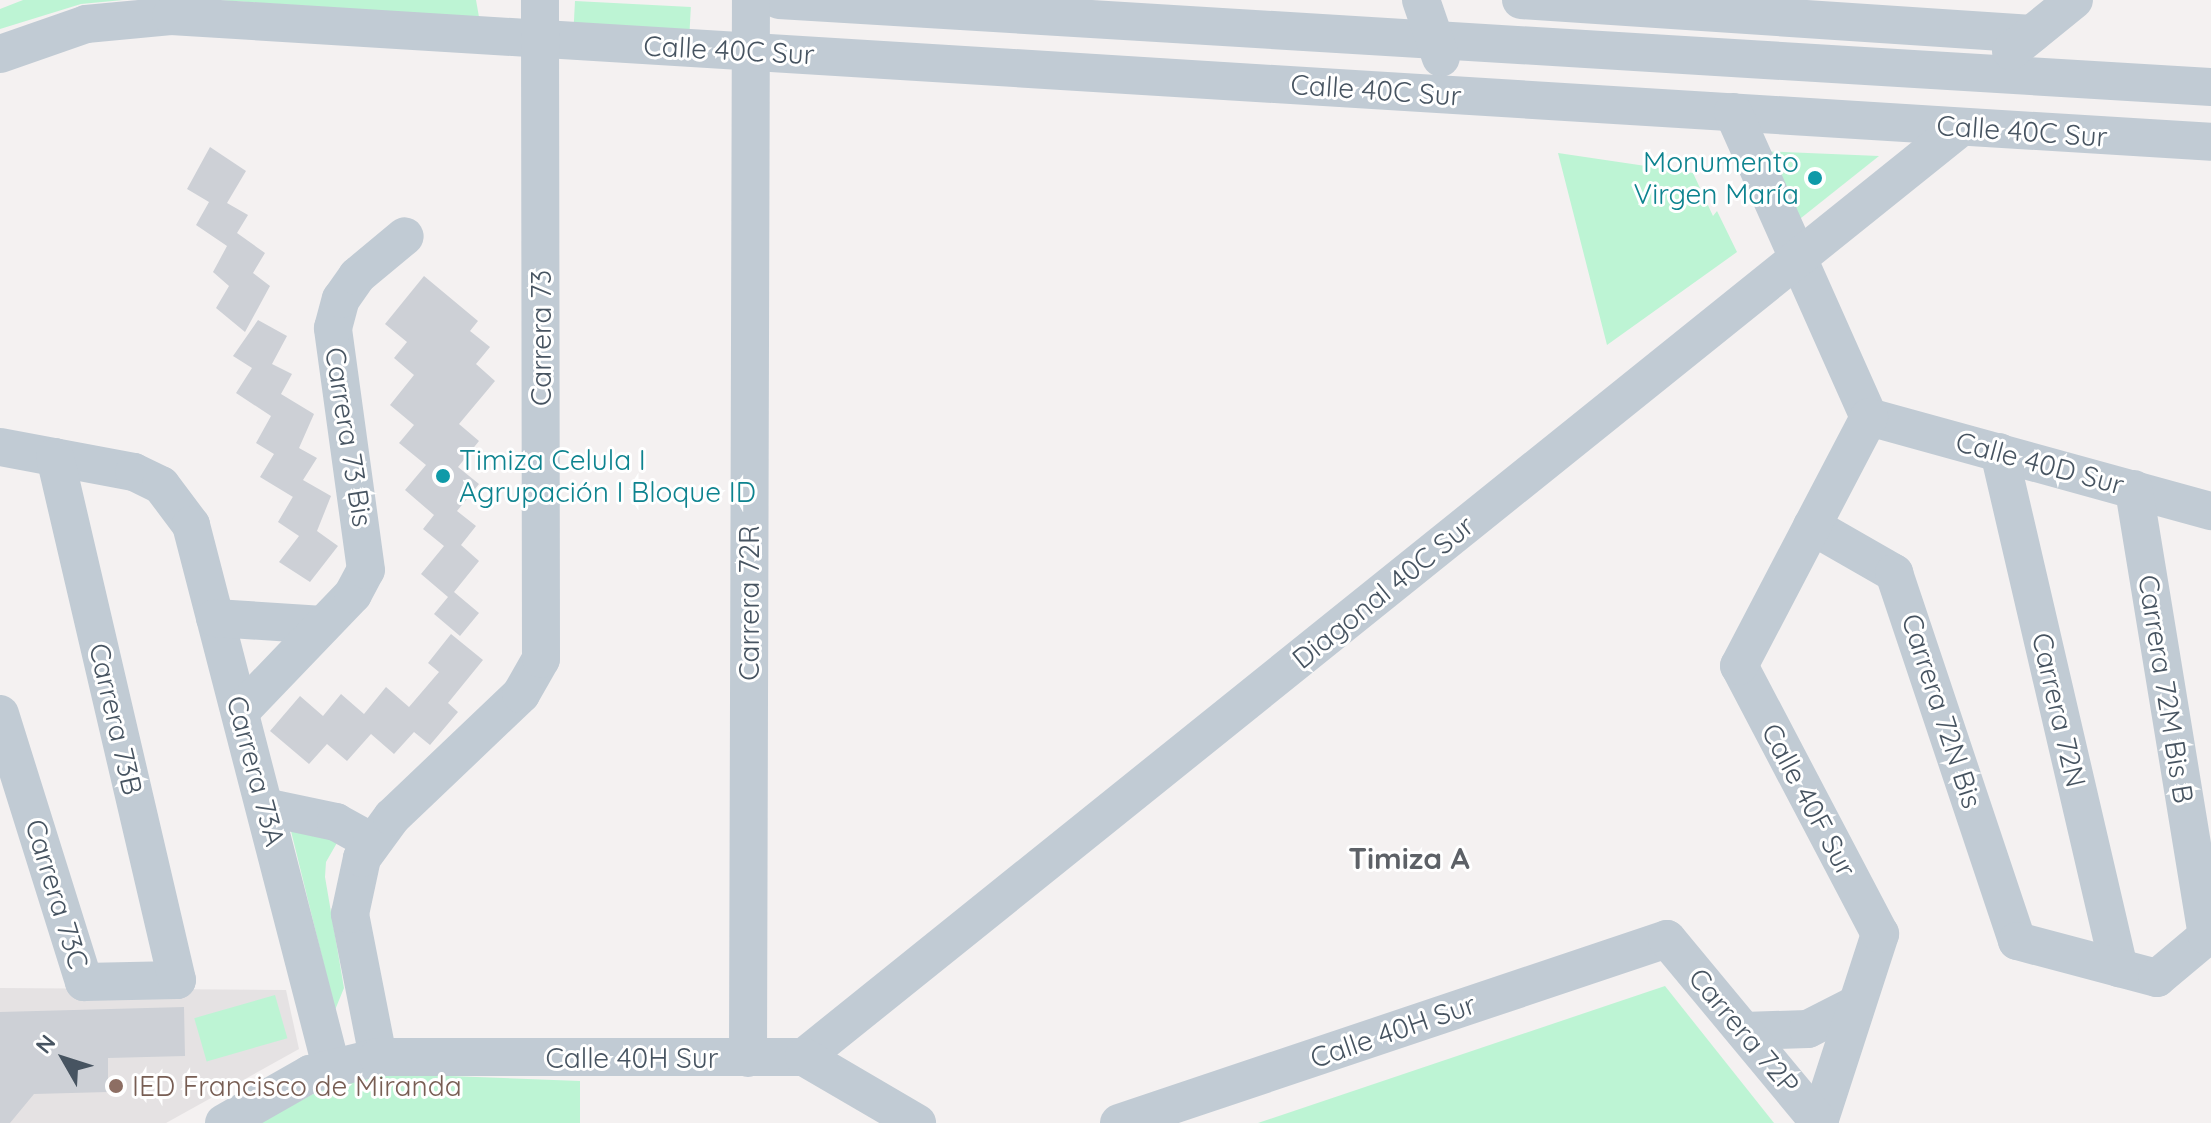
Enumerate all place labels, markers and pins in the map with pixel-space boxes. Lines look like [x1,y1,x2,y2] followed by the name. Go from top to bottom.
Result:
[1634,145,1799,211] place label: Monumento Virgen María
[1806,169,1824,187] marker: Monumento Virgen María
[459,443,756,509] place label: Timiza Celula I Agrupación I Bloque ID
[434,467,452,485] marker: Timiza Celula I Agrupación I Bloque ID
[132,1069,462,1103] place label: IED Francisco de Miranda
[107,1077,125,1095] marker: IED Francisco de Miranda

